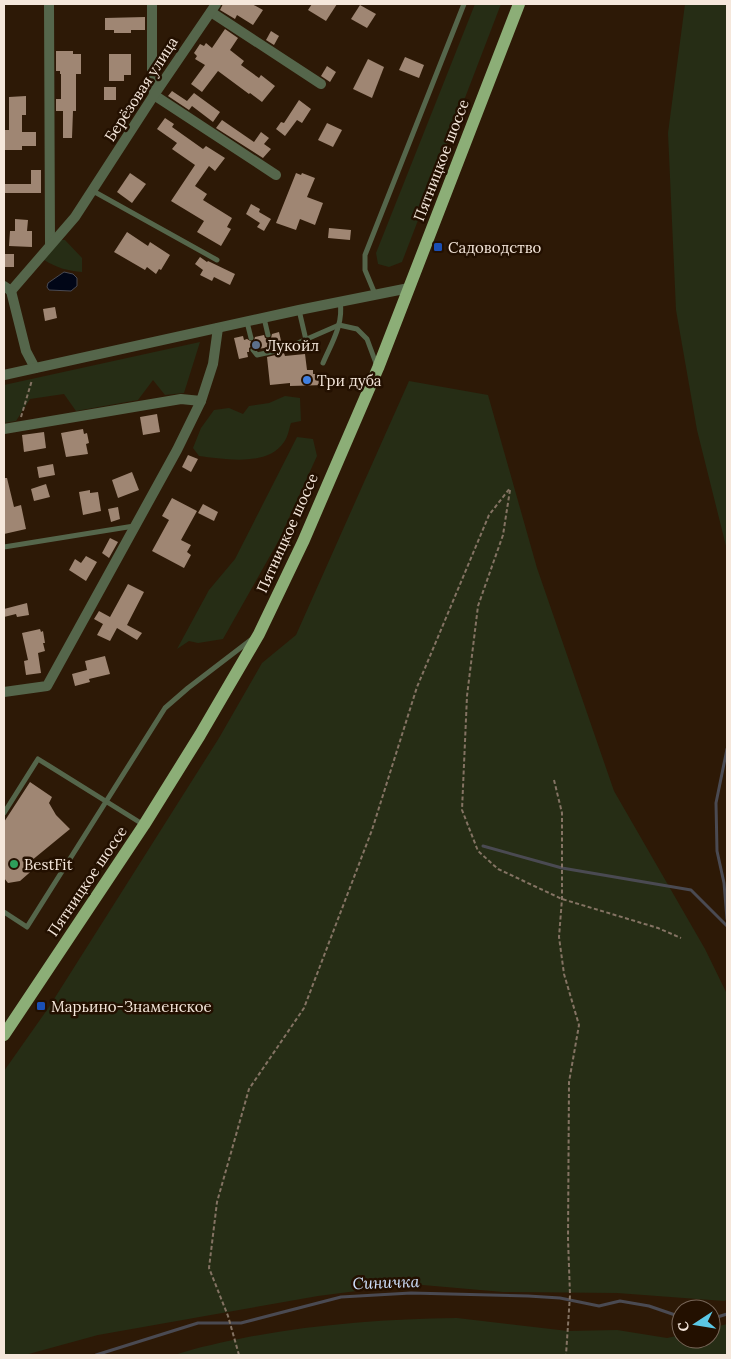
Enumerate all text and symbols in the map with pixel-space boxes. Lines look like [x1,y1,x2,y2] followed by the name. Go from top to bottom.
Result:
[100,33,182,145] street label: Берёзовая улица
[409,96,473,224] street label: Пятницкое шоссе
[448,238,542,257] place label: Садоводство
[432,241,444,253] marker: Садоводство
[266,336,319,355] place label: Лукойл
[250,339,262,351] marker: Лукойл
[317,371,382,390] place label: Три дуба
[301,374,313,386] marker: Три дуба
[252,470,322,596] street label: Пятницкое шоссе
[43,822,131,940] street label: Пятницкое шоссе
[24,855,73,874] place label: BestFit
[8,858,20,870] marker: BestFit
[51,997,212,1016] place label: Марьино-Знаменское
[35,1000,47,1012] marker: Марьино-Знаменское
[352,1271,420,1293] water label: Синичка
[671,1299,721,1349] north arrow
[673,1320,693,1333] text: С

